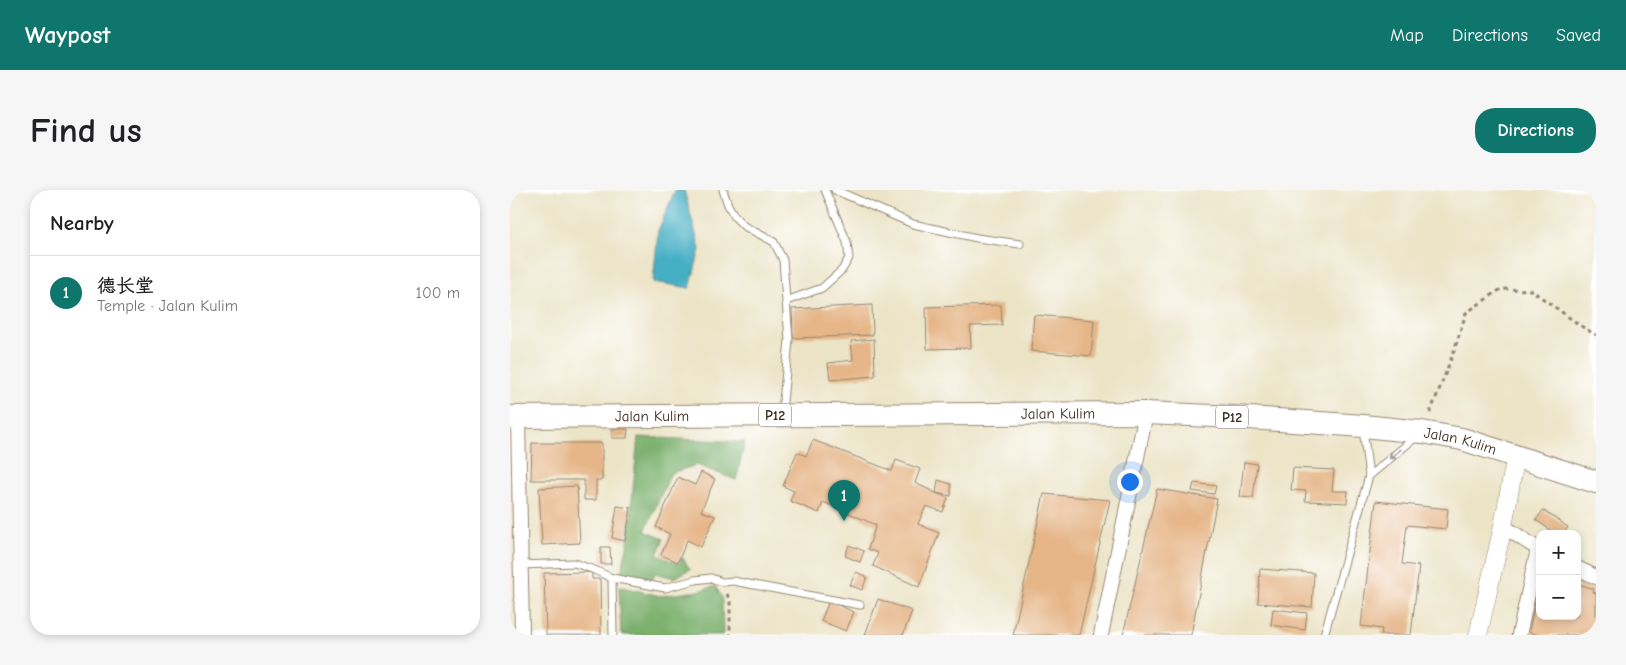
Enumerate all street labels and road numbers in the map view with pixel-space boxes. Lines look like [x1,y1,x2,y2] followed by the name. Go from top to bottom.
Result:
[759,404,791,426] road number: P12
[1021,404,1095,423] street label: Jalan Kulim
[1216,406,1248,428] road number: P12
[615,407,689,425] street label: Jalan Kulim
[1423,424,1499,458] street label: Jalan Kulim

